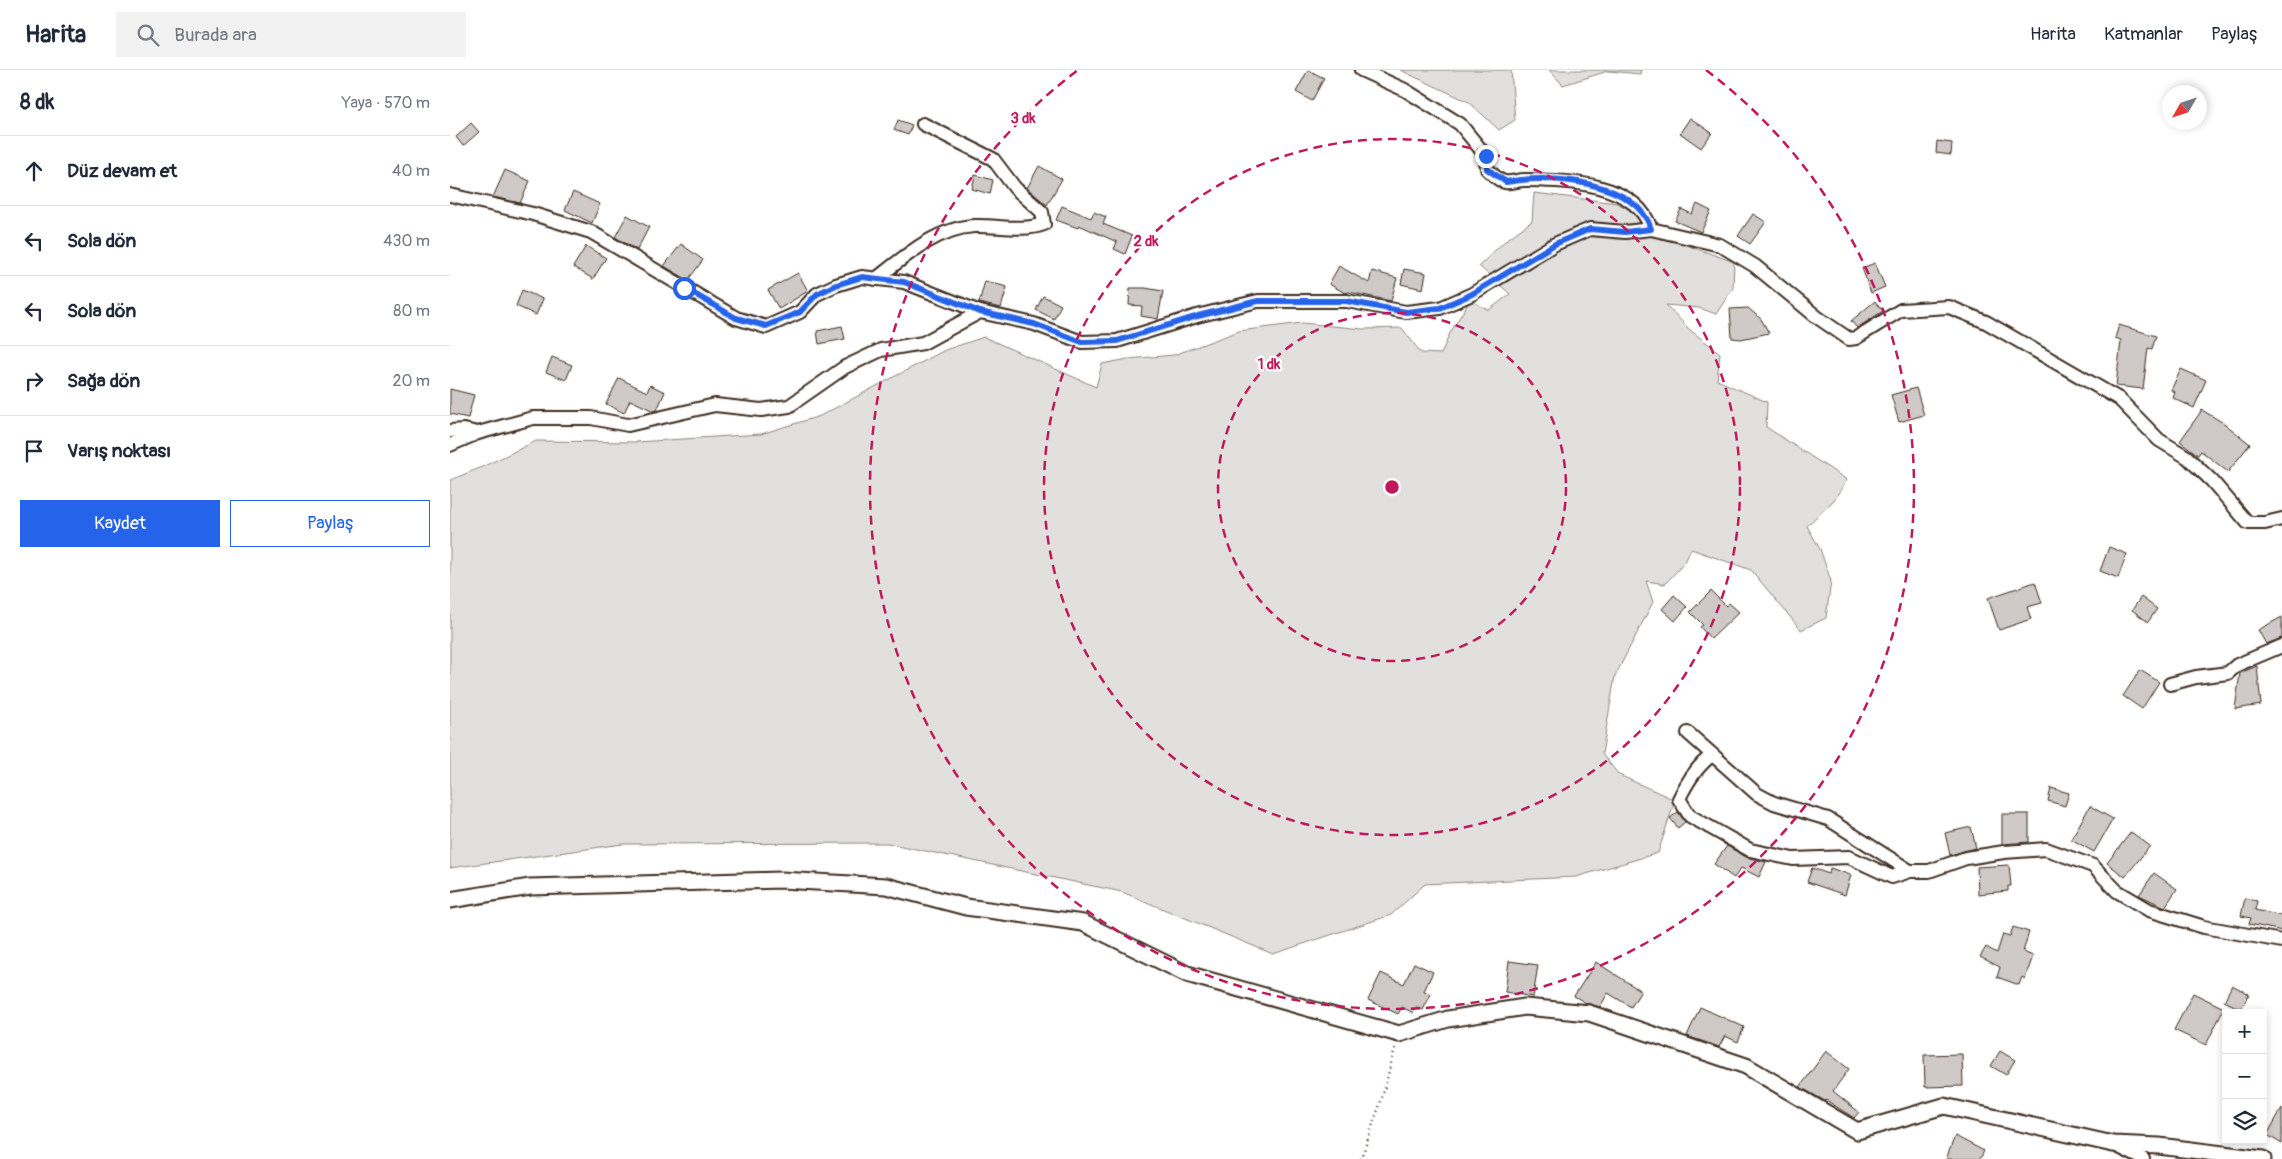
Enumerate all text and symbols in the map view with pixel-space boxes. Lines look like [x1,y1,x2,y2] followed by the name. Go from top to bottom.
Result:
[116,12,466,57] search box
[25,20,86,49] text: Harita
[134,21,162,49] icon: search
[174,23,257,47] text: Burada ara
[2030,23,2076,46] text: Harita
[2104,23,2183,46] text: Katmanlar
[2211,23,2257,46] text: Paylaş
[2162,85,2207,130] north arrow
[20,89,54,116] text: 8 dk
[342,93,430,113] text: Yaya · 570 m
[1010,109,1036,128] text: 3 dk
[1475,145,1498,168] route end
[20,157,48,185] icon: ahead
[67,159,177,183] text: Düz devam et
[392,161,430,181] text: 40 m
[20,227,48,255] icon: left
[67,229,136,253] text: Sola dön
[383,231,430,251] text: 430 m
[1133,232,1159,251] text: 2 dk
[673,277,696,300] route start
[20,297,48,325] icon: left
[67,299,136,323] text: Sola dön
[393,301,430,321] text: 80 m
[1258,355,1281,374] text: 1 dk
[20,367,48,395] icon: right
[67,369,140,393] text: Sağa dön
[392,371,430,391] text: 20 m
[20,437,48,465] icon: arrive
[67,439,171,463] text: Varış noktası
[1383,478,1401,496] centre of rings
[20,500,220,547] button: Kaydet
[230,500,430,547] button: Paylaş
[2222,1009,2267,1144] map controls
[2222,1009,2267,1054] button: +
[2222,1054,2267,1099] button: −
[2222,1099,2267,1144] button: layers

